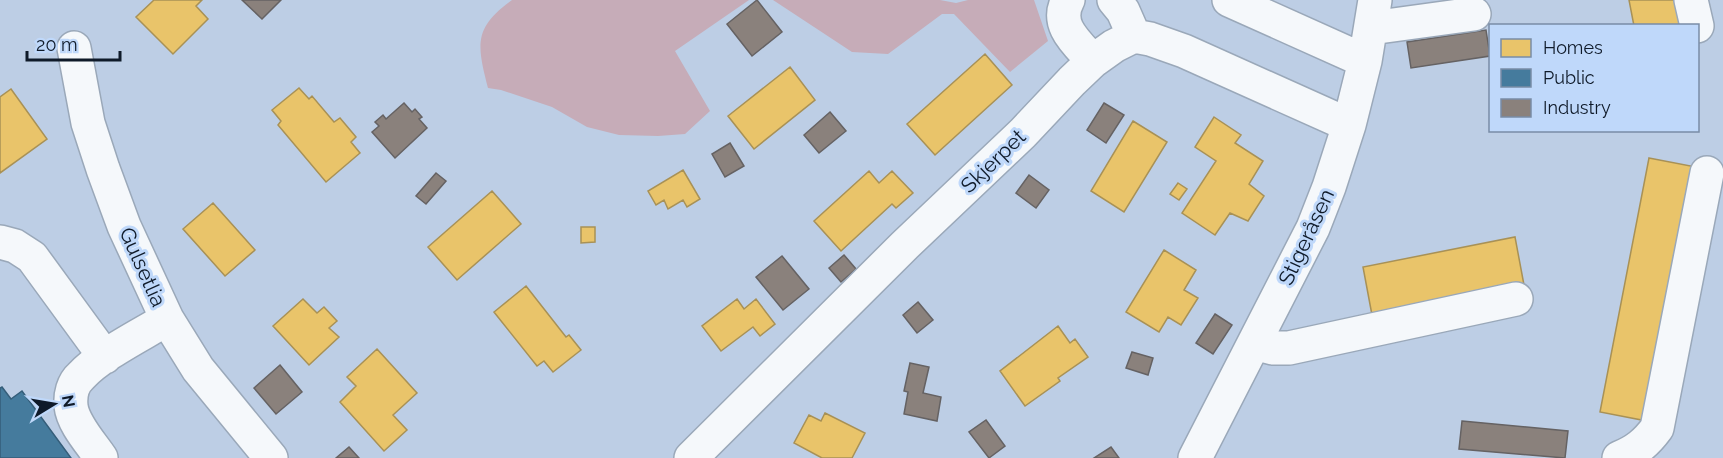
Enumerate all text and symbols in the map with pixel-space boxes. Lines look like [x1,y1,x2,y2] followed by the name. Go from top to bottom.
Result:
[27,24,120,62] scale bar
[1489,24,1699,132] legend
[36,34,78,55] text: 20 m
[1543,37,1603,58] text: Homes
[1543,67,1595,88] text: Public
[1543,97,1611,118] text: Industry
[955,124,1031,198] street label: Skjerpet
[1273,185,1339,289] street label: Stigeråsen
[114,223,172,311] street label: Gulsetlia
[24,374,84,434] north arrow
[58,393,79,409] text: N

